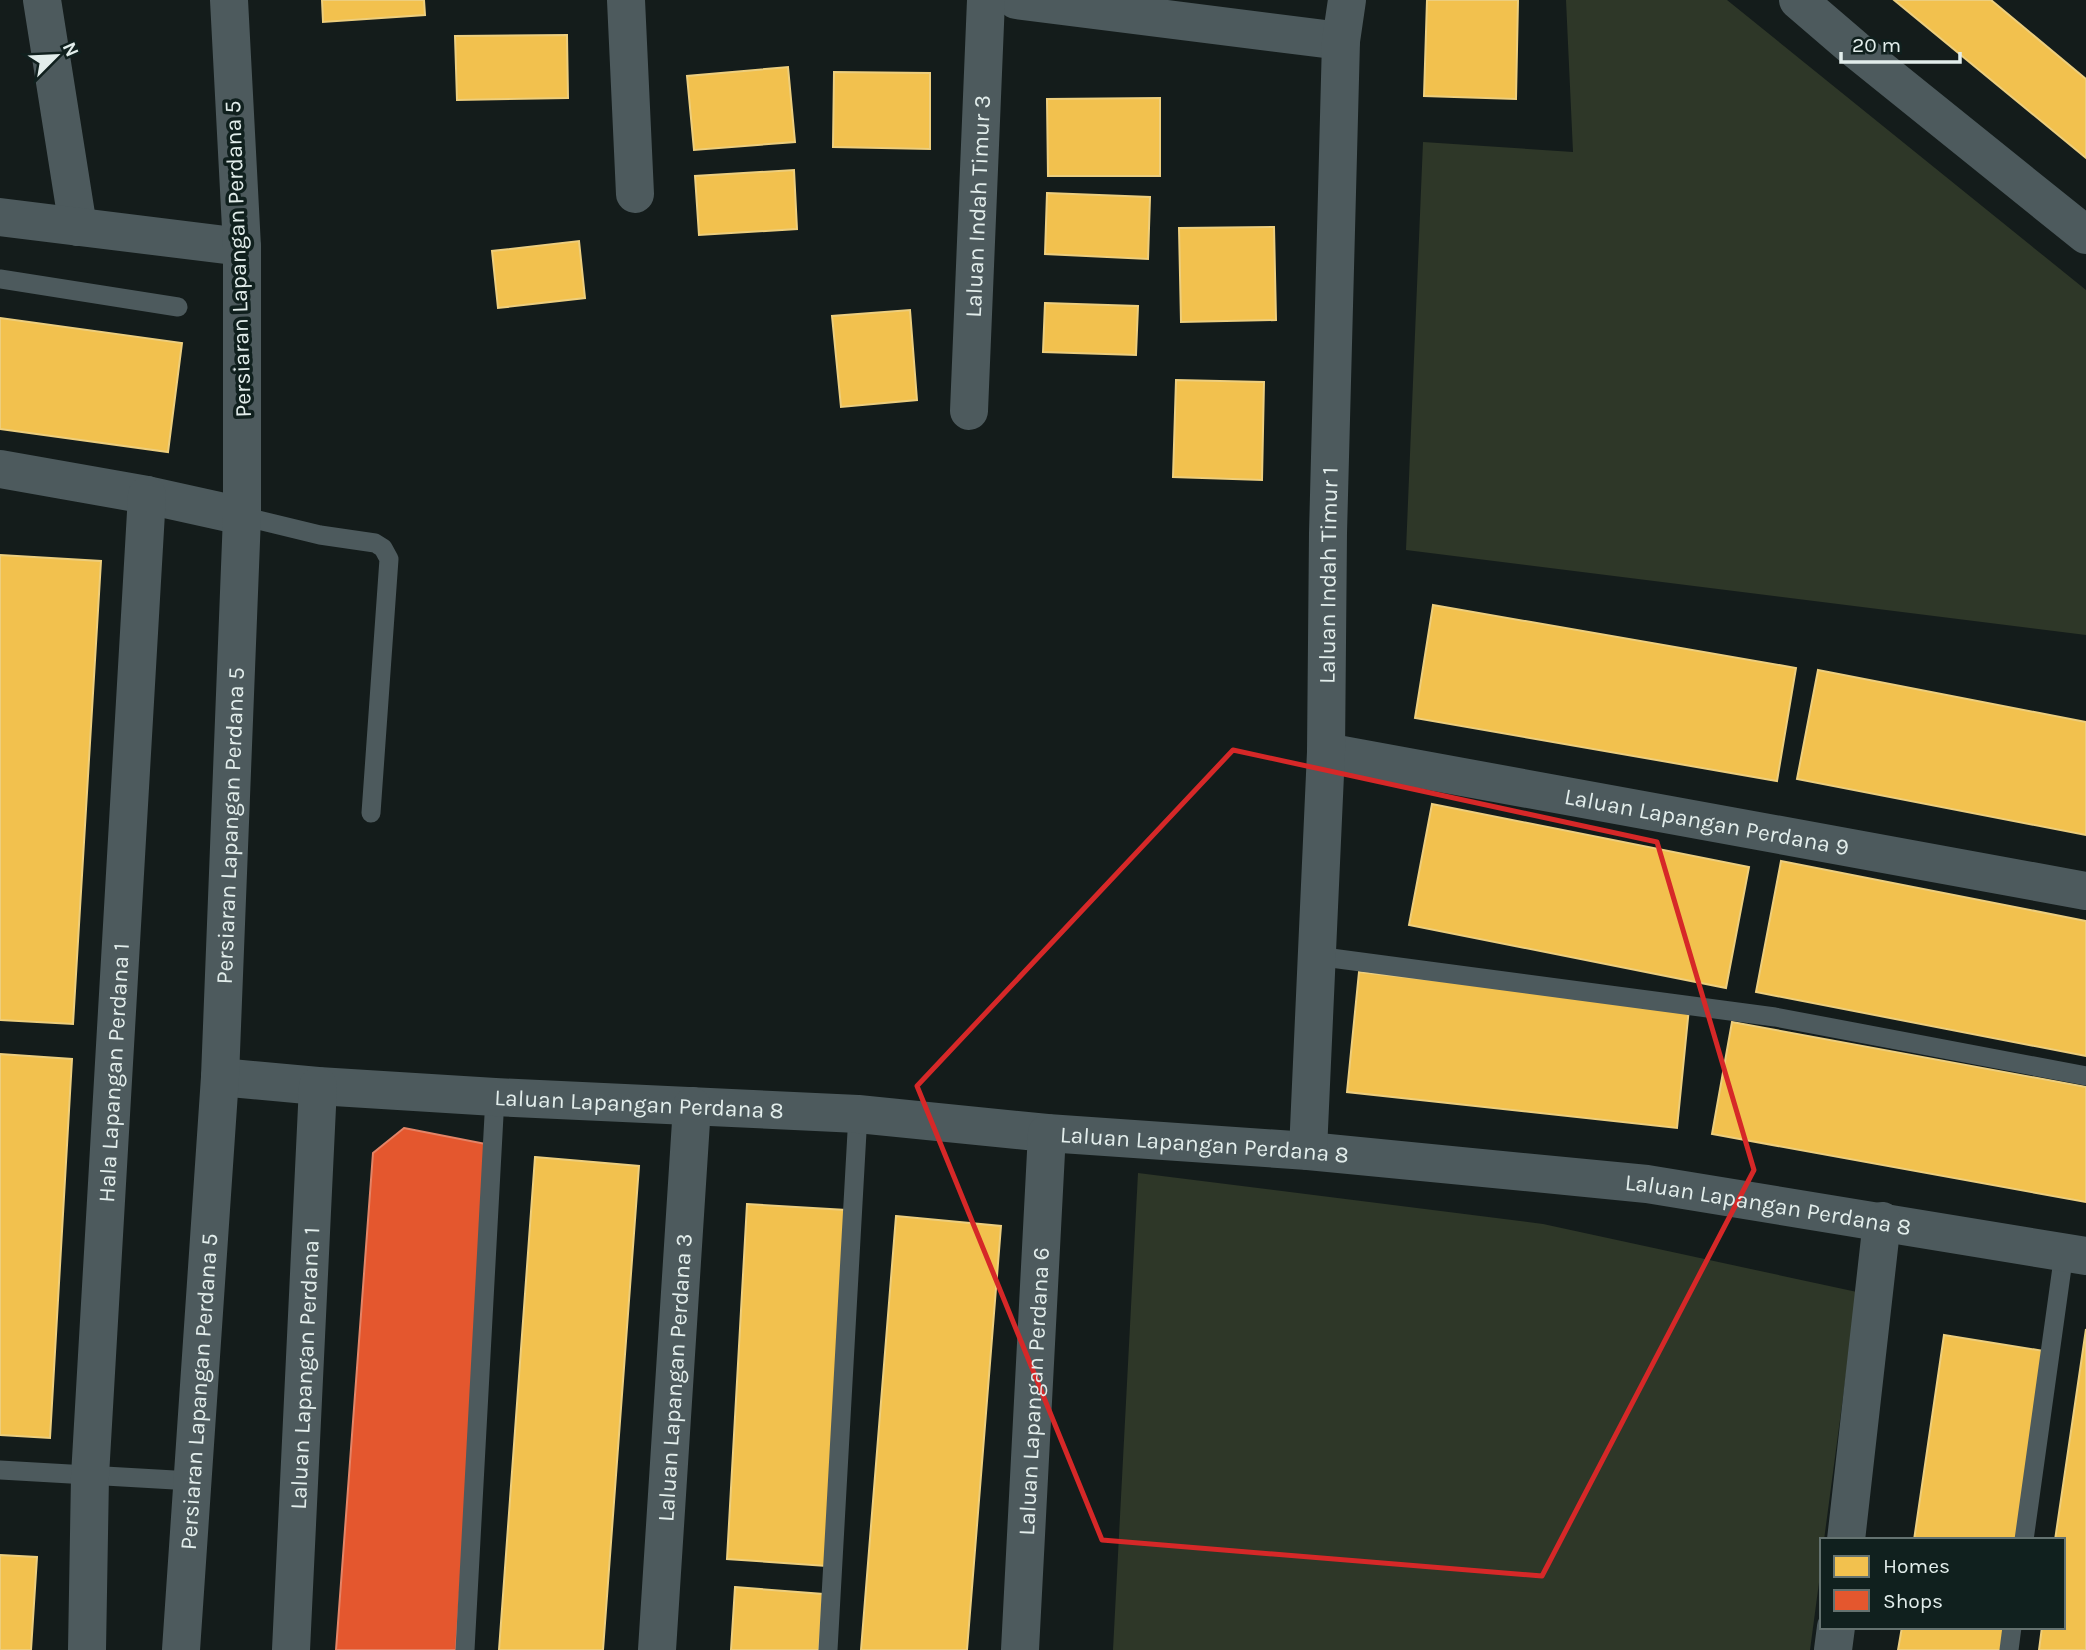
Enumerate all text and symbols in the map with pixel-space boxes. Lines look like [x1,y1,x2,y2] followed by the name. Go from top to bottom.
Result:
[21,21,91,91] north arrow
[1841,21,1960,65] scale bar
[1852,33,1901,57] text: 20 m
[58,39,83,60] text: N
[959,94,996,318] street label: Laluan Indah Timur 3
[219,100,257,418] street label: Persiaran Lapangan Perdana 5
[1313,467,1343,684] street label: Laluan Indah Timur 1
[210,666,250,985] street label: Persiaran Lapangan Perdana 5
[1562,782,1851,861] street label: Laluan Lapangan Perdana 9
[92,942,134,1203] street label: Hala Lapangan Perdana 1
[494,1083,784,1124] street label: Laluan Lapangan Perdana 8
[1059,1120,1350,1168] street label: Laluan Lapangan Perdana 8
[1624,1168,1913,1241] street label: Laluan Lapangan Perdana 8
[284,1226,325,1510] street label: Laluan Lapangan Perdana 1
[174,1232,223,1551] street label: Persiaran Lapangan Perdana 5
[652,1232,697,1523] street label: Laluan Lapangan Perdana 3
[1012,1246,1055,1536] street label: Laluan Lapangan Perdana 6
[1820,1538,2065,1629] legend
[1883,1554,1950,1578] text: Homes
[1883,1589,1943,1613] text: Shops

